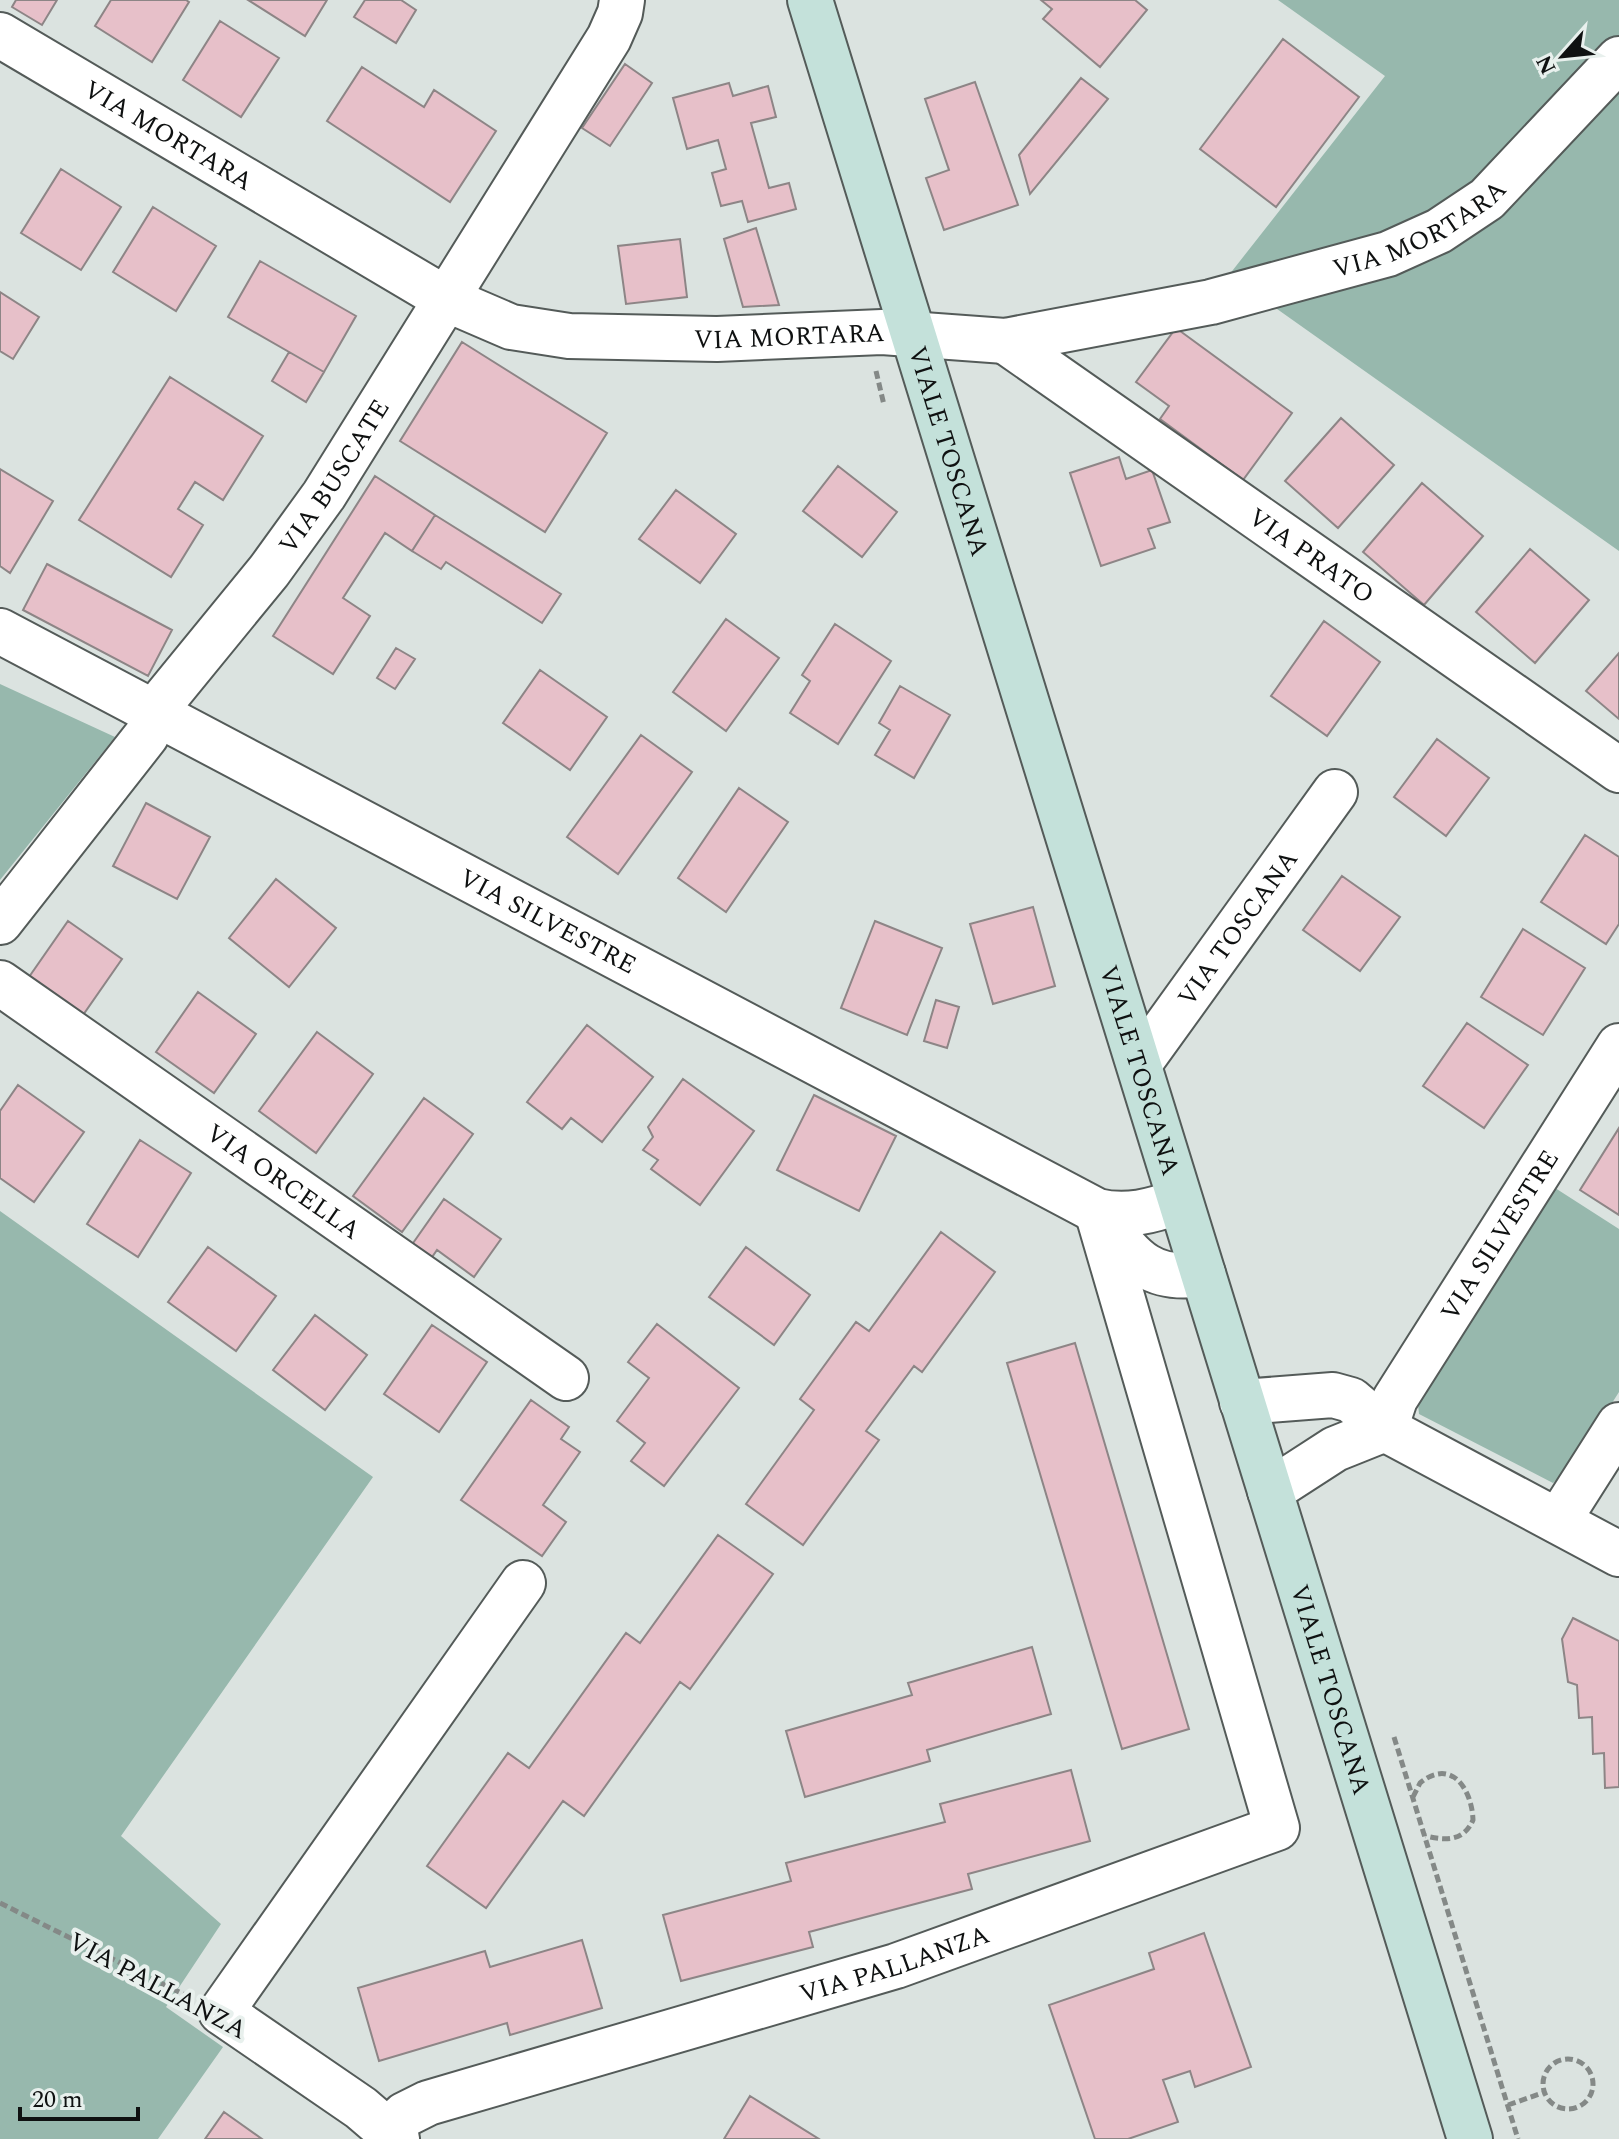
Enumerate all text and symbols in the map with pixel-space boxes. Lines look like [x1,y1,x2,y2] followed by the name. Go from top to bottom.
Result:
[1523,16,1603,96] north arrow
[1528,49,1565,80] text: N
[76,70,261,202] street label: VIA MORTARA
[1328,171,1516,289] street label: VIA MORTARA
[693,313,886,360] street label: VIA MORTARA
[897,341,999,561] street label: VIALE TOSCANA
[269,391,400,562] street label: VIA BUSCATE
[1240,498,1382,614] street label: VIA PRATO
[1168,841,1308,1015] street label: VIA TOSCANA
[452,858,644,985] street label: VIA SILVESTRE
[1088,960,1191,1181] street label: VIALE TOSCANA
[197,1114,369,1250] street label: VIA ORCELLA
[1431,1142,1569,1329] street label: VIA SILVESTRE
[1279,1580,1382,1800] street label: VIALE TOSCANA
[795,1915,995,2014] street label: VIA PALLANZA
[61,1922,254,2050] street label: VIA PALLANZA
[20,2071,138,2121] scale bar
[32,2082,83,2118] text: 20 m

